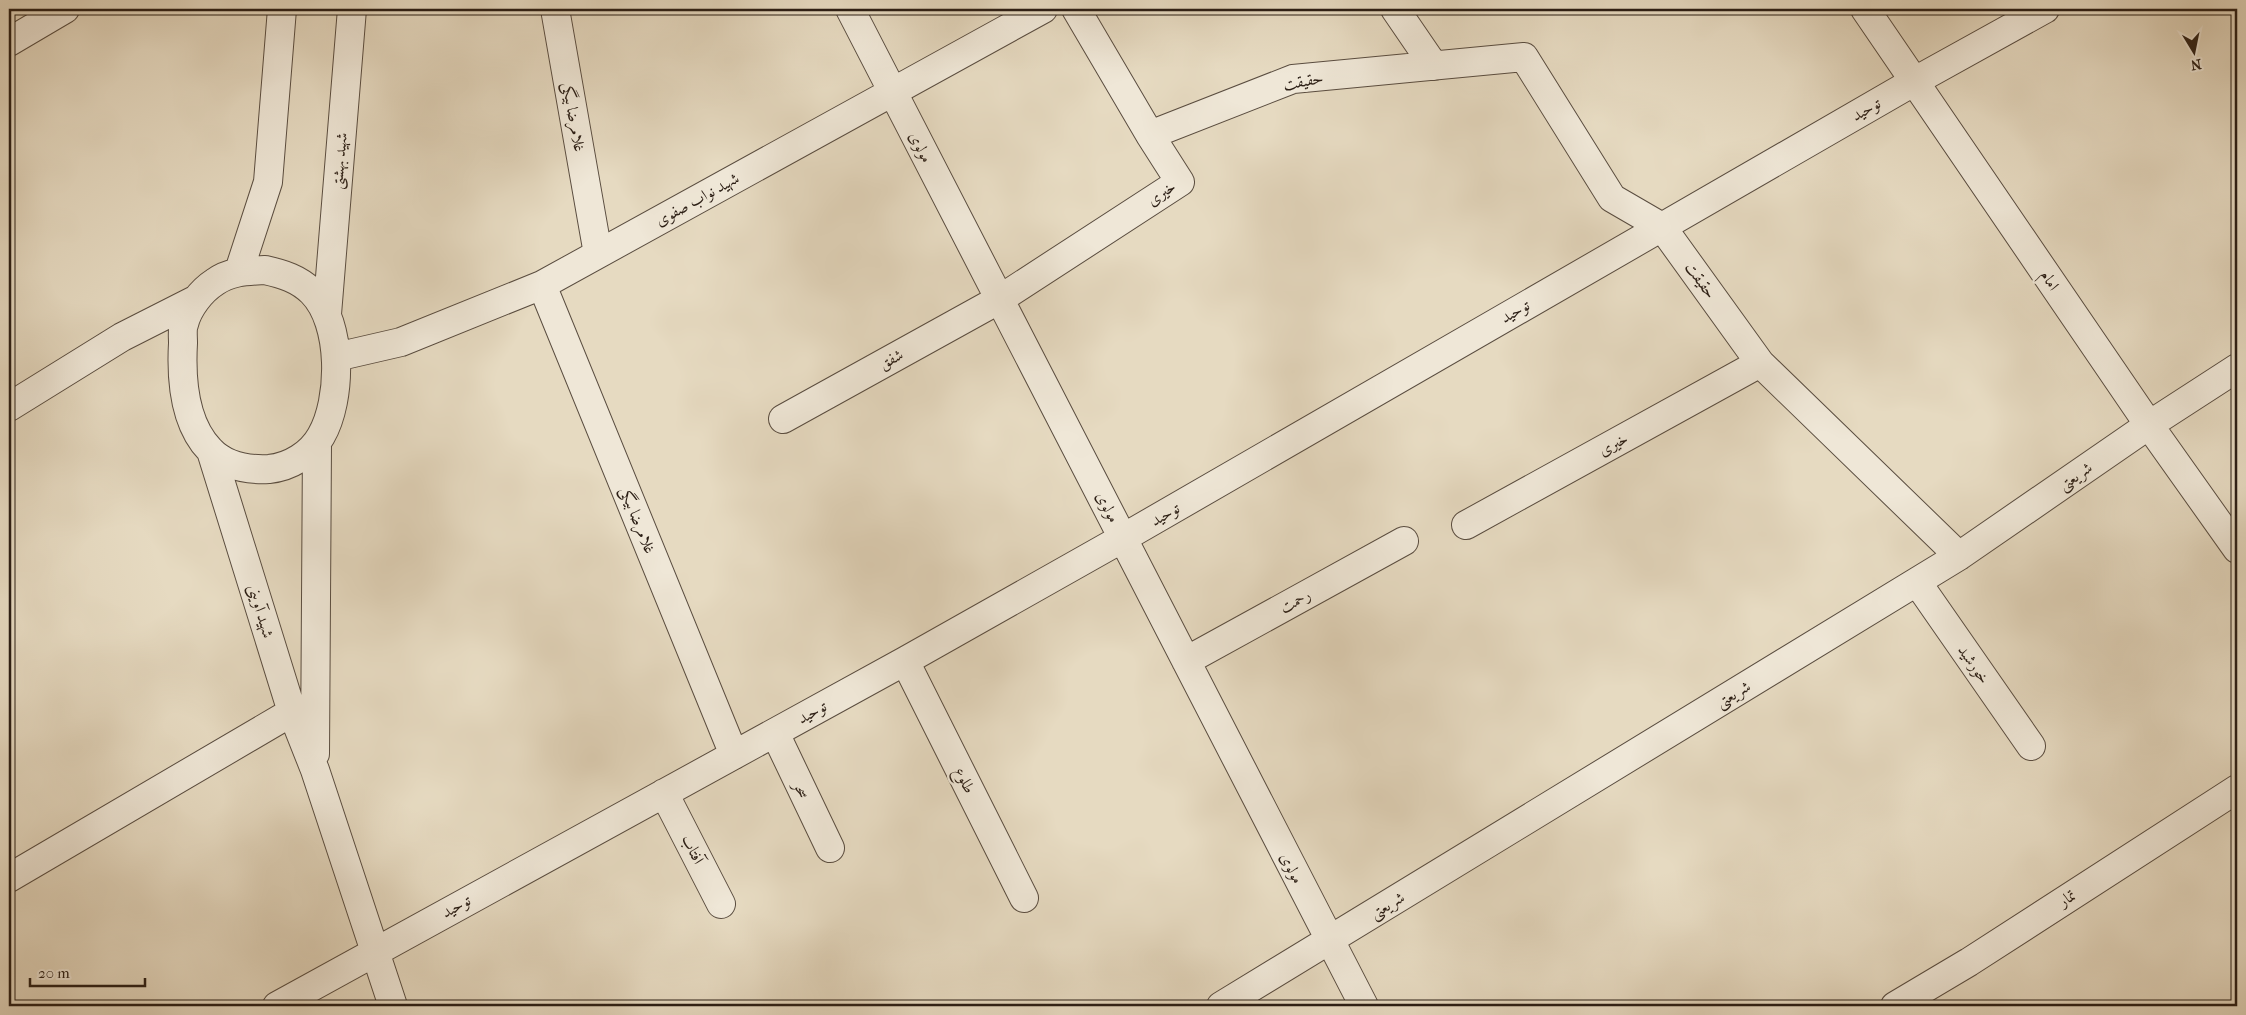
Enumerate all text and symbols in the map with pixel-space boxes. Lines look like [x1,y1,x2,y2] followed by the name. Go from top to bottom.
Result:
[2168,28,2218,78] north arrow
[2189,55,2203,74] text: N
[1281,68,1325,94] street label: حقیقت
[557,81,589,154] street label: غلامرضا بیگی
[1848,93,1885,126] street label: توحید
[904,128,937,166] street label: مولوی
[327,132,353,190] street label: شهید بهشتی
[652,168,743,231] street label: شهید نواب صفوی
[1143,176,1179,210] street label: خیری
[1681,258,1721,302] street label: حقیقت
[2032,266,2064,297] street label: امام
[1497,295,1534,328] street label: توحید
[876,345,907,374] street label: شفق
[1595,428,1631,460] street label: خیری
[2054,458,2097,496] street label: شریعتی
[614,484,660,557] street label: غلامرضا بیگی
[1091,488,1124,526] street label: مولوی
[1147,498,1184,531] street label: توحید
[243,582,278,640] street label: شهید آوینی
[1276,585,1314,617] street label: رحمت
[1953,641,1994,688] street label: خورشید
[1712,676,1755,713] street label: شریعتی
[794,696,831,729] street label: توحید
[947,764,980,798] street label: طلوع
[788,777,814,802] street label: سحر
[677,831,709,869] street label: آفتاب
[1275,849,1308,887] street label: مولوی
[2053,885,2079,912] street label: تمار
[1366,887,1409,924] street label: شریعتی
[438,890,475,923] street label: توحید
[30,955,145,987] scale bar
[38,964,70,982] text: 20 m

